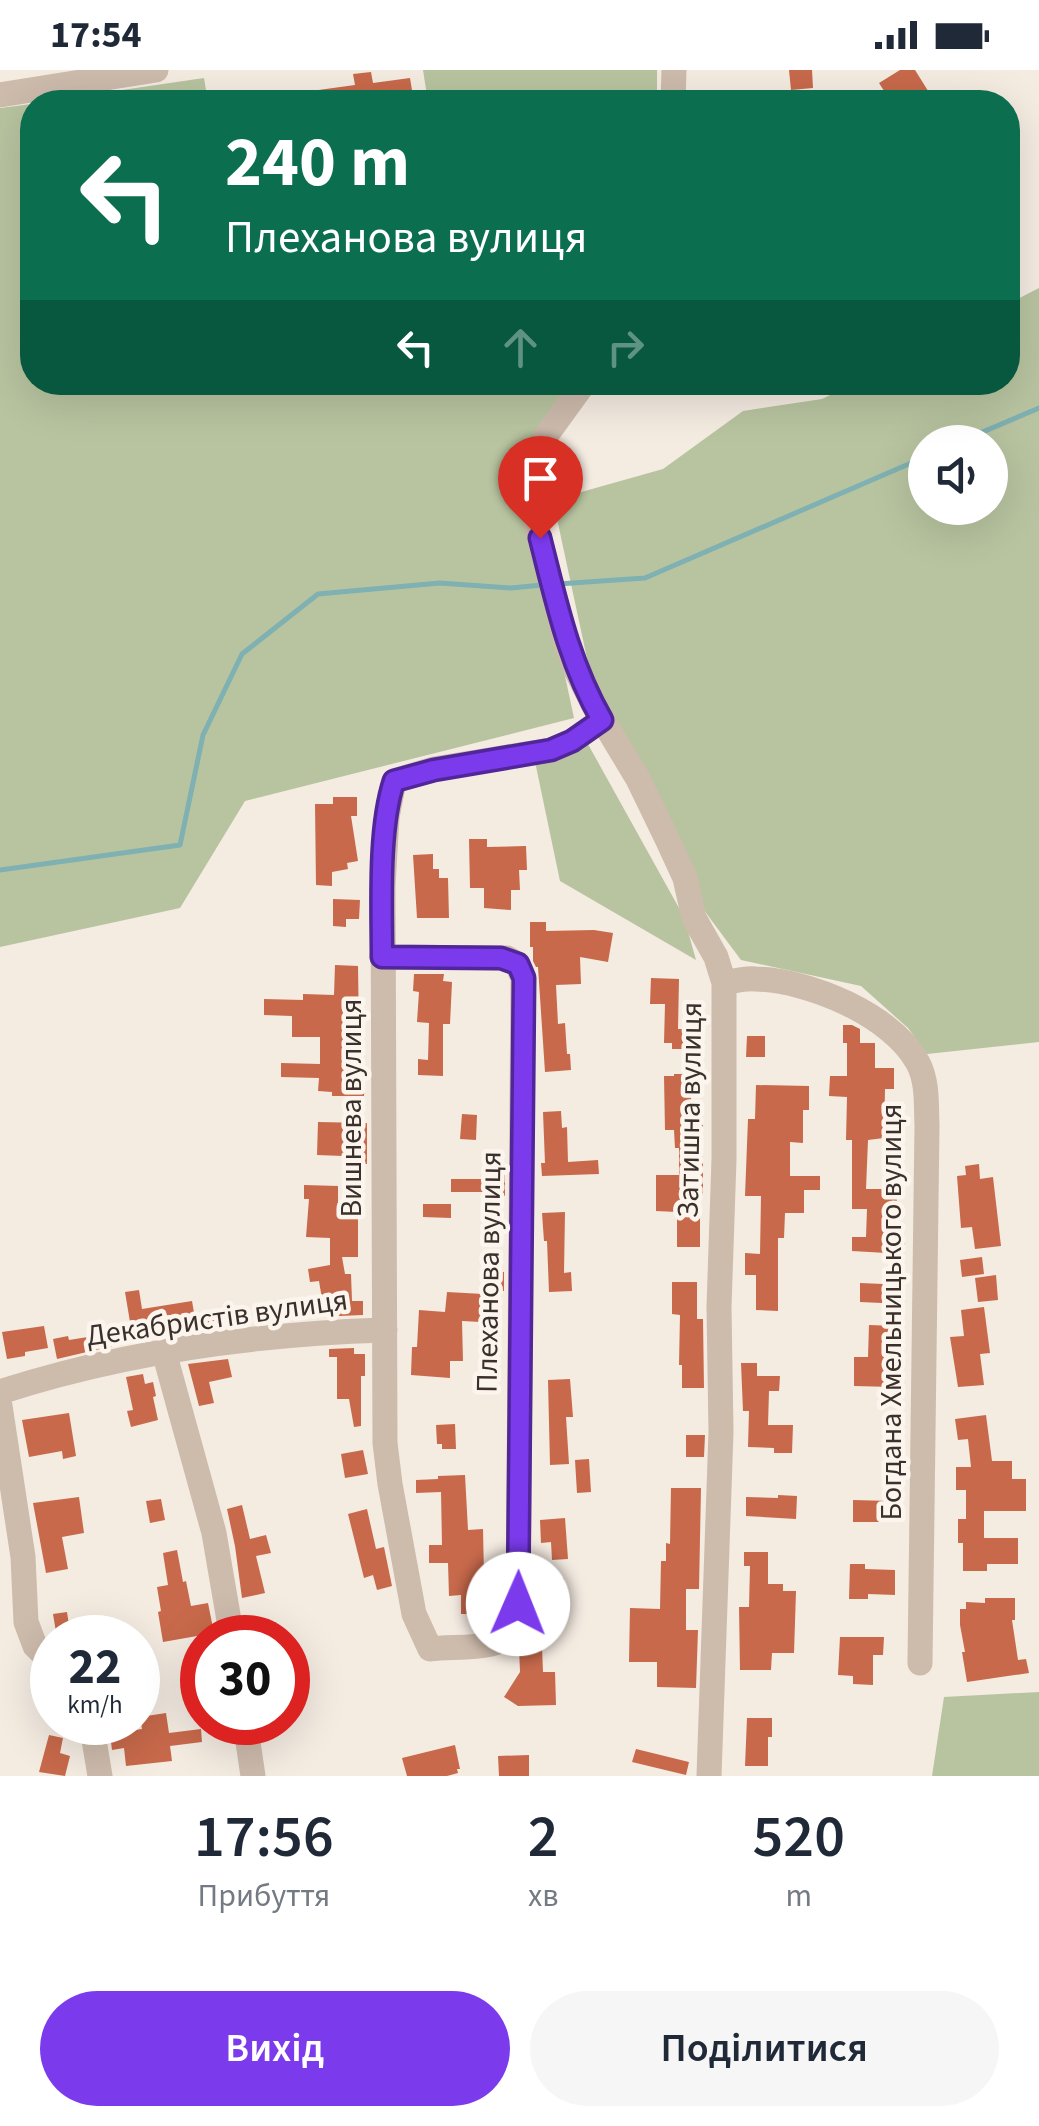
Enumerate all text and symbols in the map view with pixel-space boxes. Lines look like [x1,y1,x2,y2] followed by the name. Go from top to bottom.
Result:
[50,8,142,62] text: 17:54
[225,113,410,213] text: 240 m
[60,130,190,260] icon: left
[225,206,587,270] text: Плеханова вулиця
[388,320,443,375] icon: left
[493,320,548,375] icon: ahead
[598,320,653,375] icon: right
[908,425,1008,525] map controls
[908,425,1008,525] button: sound
[498,436,583,539] pin
[513,451,568,506] icon: arrive
[330,998,373,1218] street label: Вишнева вулиця
[667,1001,713,1219] street label: Затишна вулиця
[870,1104,913,1520] street label: Богдана Хмельницького вулиця
[465,1151,513,1393] street label: Плеханова вулиця
[83,1278,351,1358] street label: Декабристів вулиця
[466,1552,570,1656] position arrow
[180,1615,310,1745] speed limit sign: 30
[69,1632,121,1703] text: 22
[67,1687,123,1723] text: km/h
[194,1795,334,1880] text: 17:56
[528,1795,559,1880] text: 2
[753,1795,845,1880] text: 520
[198,1873,330,1919] text: Прибуття
[528,1873,558,1919] text: хв
[786,1873,812,1919] text: m
[40,1991,510,2106] button: Вихід
[530,1991,999,2106] button: Поділитися

